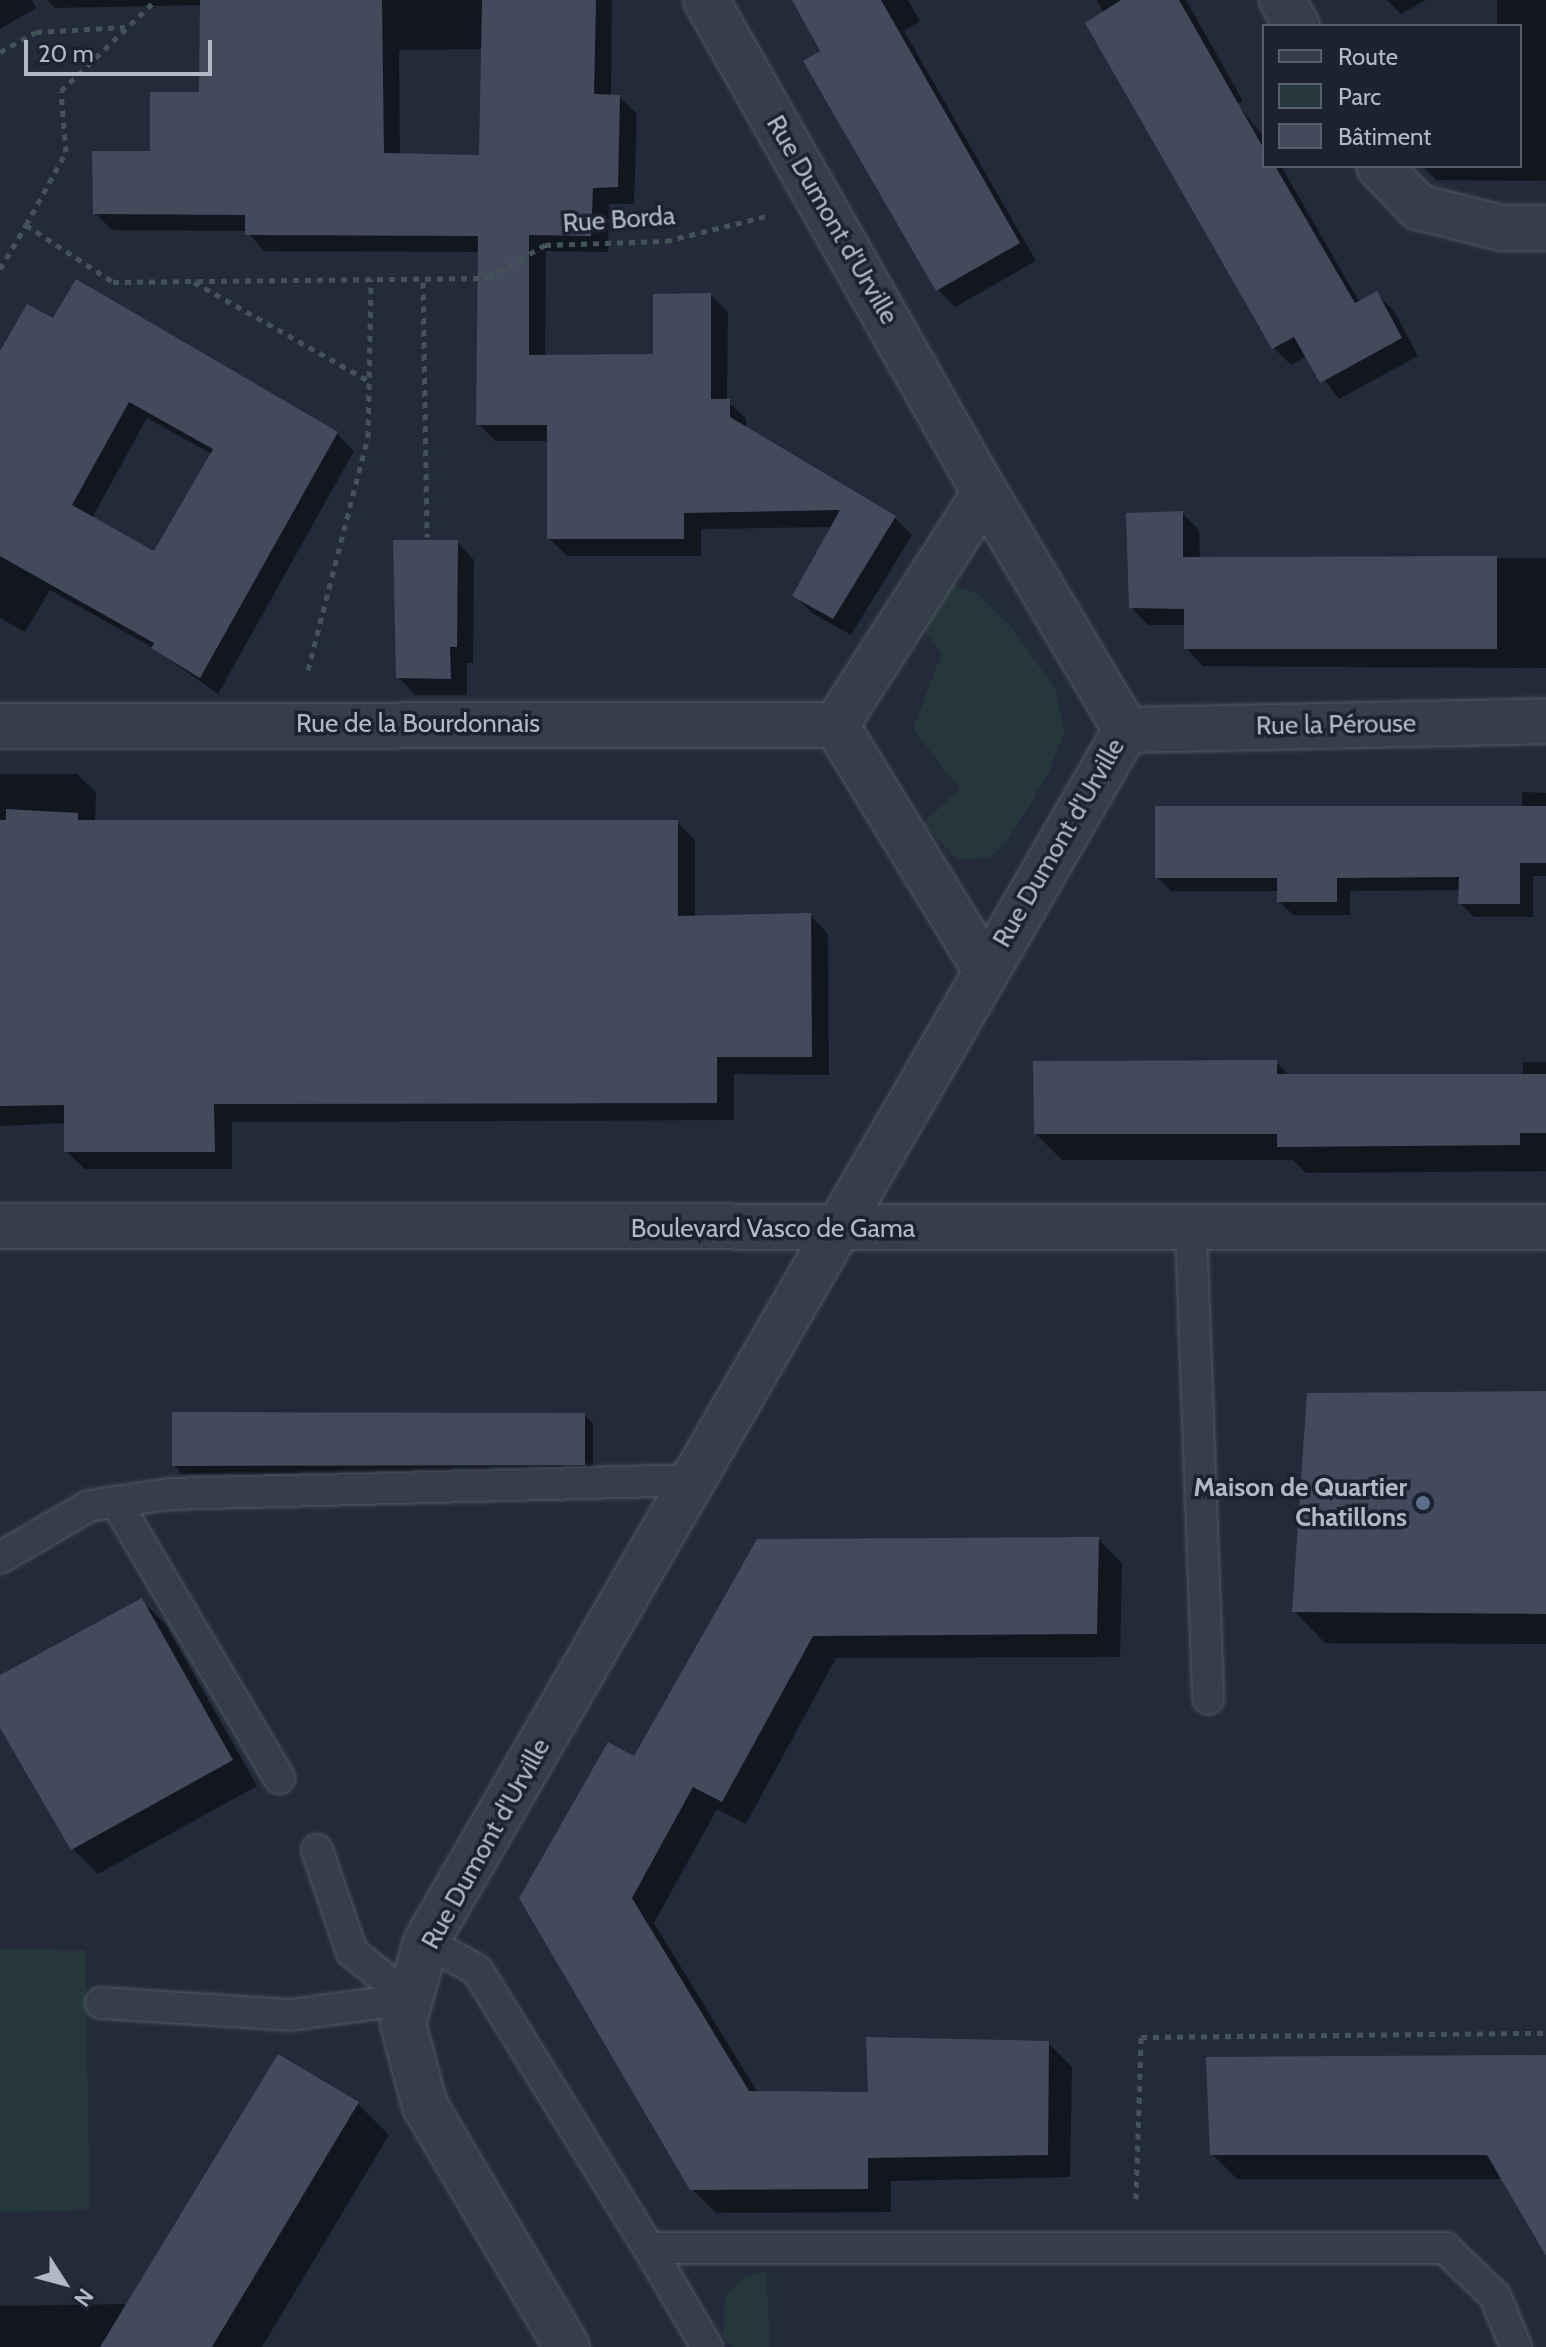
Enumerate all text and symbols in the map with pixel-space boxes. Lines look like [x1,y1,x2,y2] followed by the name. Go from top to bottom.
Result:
[28,24,216,74] scale bar
[1262,24,1522,168] legend
[38,39,94,68] text: 20 m
[1338,42,1398,71] text: Route
[1338,82,1381,111] text: Parc
[760,110,904,330] street label: Rue Dumont d'Urville
[1338,122,1431,151] text: Bâtiment
[562,201,676,239] street label: Rue Borda
[296,708,540,740] street label: Rue de la Bourdonnais
[1256,708,1416,742] street label: Rue la Pérouse
[987,733,1131,953] street label: Rue Dumont d'Urville
[631,1213,915,1245] street label: Boulevard Vasco de Gama
[1194,1472,1407,1534] place label: Maison de Quartier Chatillons
[1414,1494,1432,1512] marker: Maison de Quartier Chatillons
[415,1733,557,1955] street label: Rue Dumont d'Urville
[24,2243,104,2323] north arrow
[68,2283,99,2312] text: N

